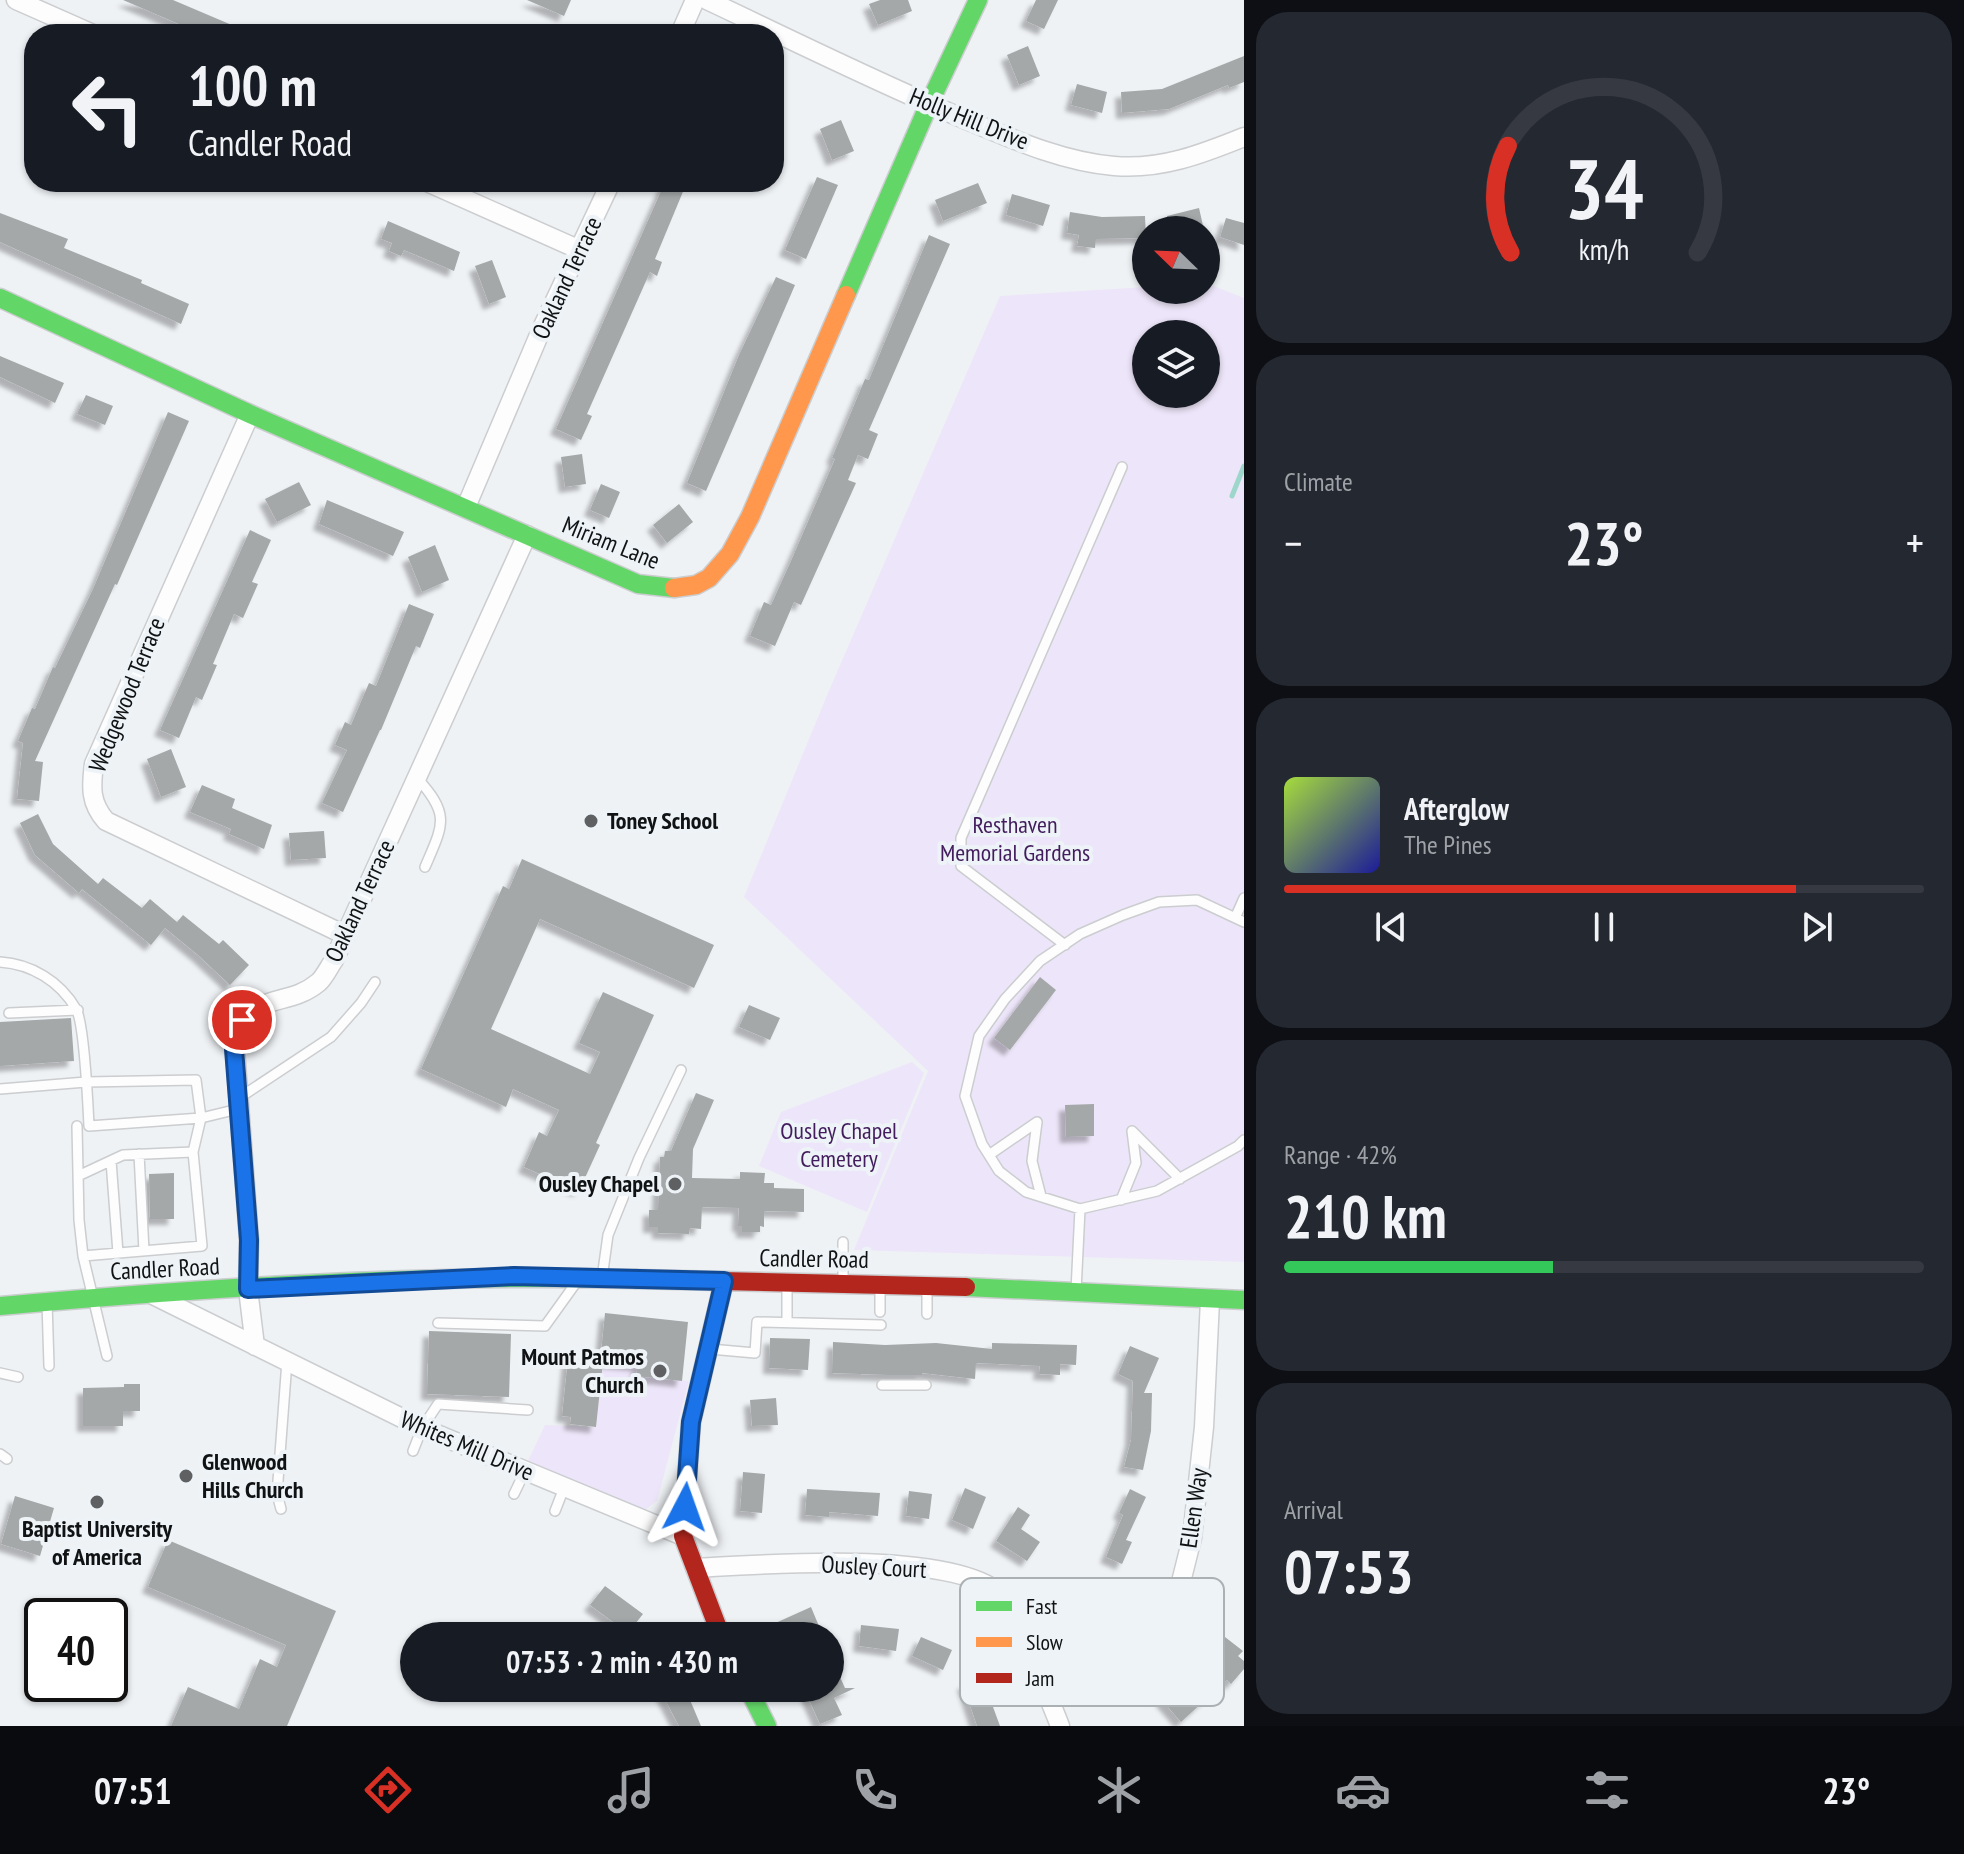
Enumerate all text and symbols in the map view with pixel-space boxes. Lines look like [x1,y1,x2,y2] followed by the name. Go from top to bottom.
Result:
[188,49,317,121] text: 100 m
[56,56,160,160] icon: left
[905,81,1033,156] street label: Holly Hill Drive
[188,119,352,166] text: Candler Road
[1564,134,1644,242] text: 34
[525,212,608,344] street label: Oakland Terrace
[1132,216,1220,304] north arrow
[1132,216,1220,408] map controls
[1579,232,1629,269] text: km/h
[1132,320,1220,408] button: layers
[1284,465,1353,498] text: Climate
[1564,504,1644,582] text: 23°
[558,509,664,576] street label: Miriam Lane
[1284,514,1302,571] text: −
[1906,514,1924,571] text: +
[81,613,172,777] street label: Wedgewood Terrace
[1404,789,1509,828] text: Afterglow
[607,805,718,836] place label: Toney School
[940,809,1090,868] park label: Resthaven Memorial Gardens
[582,812,600,830] marker: Toney School
[1404,828,1492,861] text: The Pines
[318,835,401,967] street label: Oakland Terrace
[1369,905,1413,949] icon: previous
[1582,905,1626,949] icon: pause
[1795,905,1839,949] icon: next
[208,986,276,1054] pin
[220,998,264,1042] icon: arrive
[780,1115,898,1174] park label: Ousley Chapel Cemetery
[1284,1138,1397,1171] text: Range · 42%
[539,1168,659,1199] place label: Ousley Chapel
[666,1175,684,1193] marker: Ousley Chapel
[1284,1177,1447,1255] text: 210 km
[759,1242,869,1275] street label: Candler Road
[110,1250,220,1287] street label: Candler Road
[521,1341,644,1400] place label: Mount Patmos Church
[651,1362,669,1380] marker: Mount Patmos Church
[396,1404,539,1488] street label: Whites Mill Drive
[202,1446,304,1505] place label: Glenwood Hills Church
[643,1465,727,1549] position arrow
[1173,1466,1214,1550] street label: Ellen Way
[177,1467,195,1485] marker: Glenwood Hills Church
[88,1493,106,1511] marker: Baptist University of America
[1284,1493,1343,1526] text: Arrival
[22,1513,173,1572] place label: Baptist University of America
[1284,1532,1414,1610] text: 07:53
[821,1548,928,1585] street label: Ousley Court
[960,1578,1224,1706] legend
[1026,1592,1057,1620] text: Fast
[24,1598,128,1702] speed limit sign: 40
[1026,1628,1063,1656] text: Slow
[506,1642,738,1681] text: 07:53 · 2 min · 430 m
[1025,1664,1054,1692] text: Jam
[360,1762,416,1818] icon: directions
[603,1762,659,1818] icon: music
[847,1762,903,1818] icon: phone
[1091,1762,1147,1818] icon: climate
[1335,1762,1391,1818] icon: car
[1579,1762,1635,1818] icon: filters
[94,1767,172,1814] text: 07:51
[1822,1767,1870,1814] text: 23°

